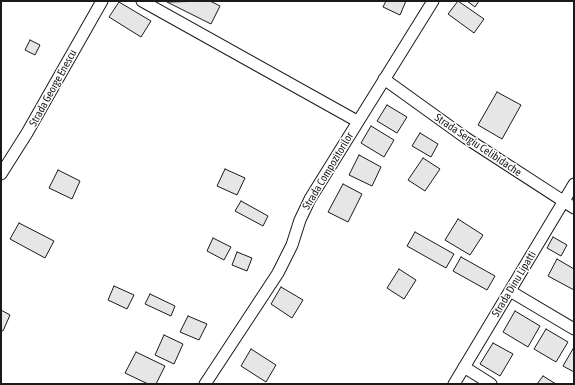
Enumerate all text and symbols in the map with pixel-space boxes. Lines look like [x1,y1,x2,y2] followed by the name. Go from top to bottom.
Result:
[26,47,80,129] street label: Strada George Enescu
[432,111,524,179] street label: Strada Sergiu Celibidache
[300,130,356,212] street label: Strada Compozitorilor
[489,249,539,319] street label: Strada Dinu Lipatti

